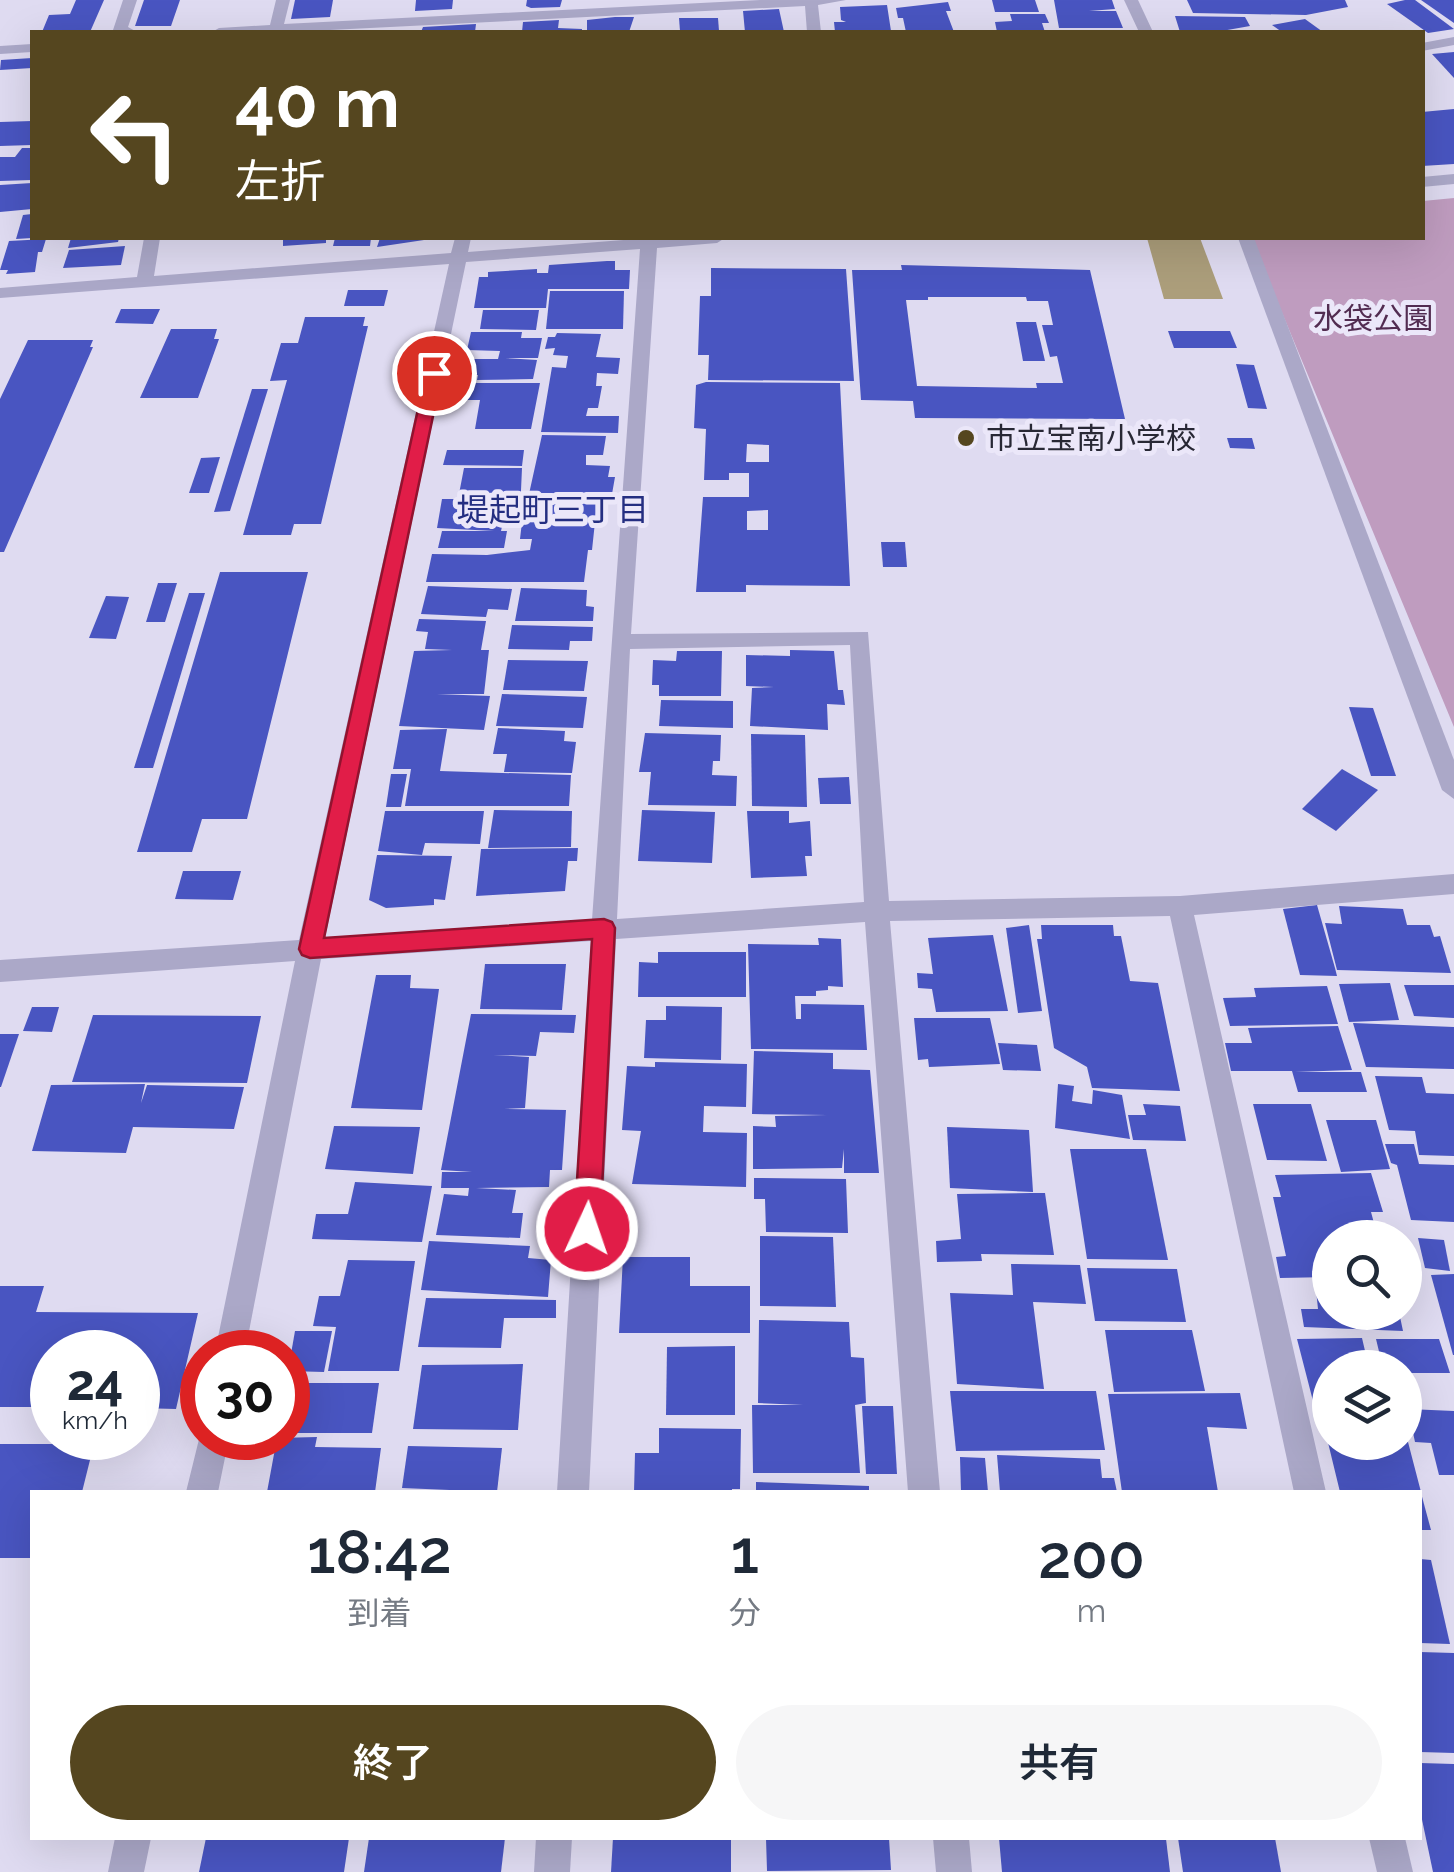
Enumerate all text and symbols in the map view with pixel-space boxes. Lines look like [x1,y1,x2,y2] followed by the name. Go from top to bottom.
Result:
[235,61,400,143] text: 40 m
[70,70,200,200] icon: left
[235,155,325,208] text: 左折
[1313,301,1433,336] park label: 水袋公園
[392,331,477,416] pin
[407,346,462,401] icon: arrive
[986,421,1196,456] place label: 市立宝南小学校
[955,427,977,449] marker: 市立宝南小学校
[457,491,649,528] district label: 堤起町三丁目
[535,1177,639,1281] position arrow
[1312,1220,1422,1460] map controls
[1312,1220,1422,1330] button: search
[180,1330,310,1460] speed limit sign: 30
[1312,1350,1422,1460] button: layers
[67,1353,123,1412] text: 24
[62,1405,128,1435] text: km/h
[307,1517,452,1587] text: 18:42
[731,1517,759,1587] text: 1
[1038,1522,1145,1592] text: 200
[1077,1592,1106,1629] text: m
[347,1594,411,1631] text: 到着
[729,1594,761,1631] text: 分
[70,1705,716,1820] button: 終了
[736,1705,1382,1820] button: 共有

